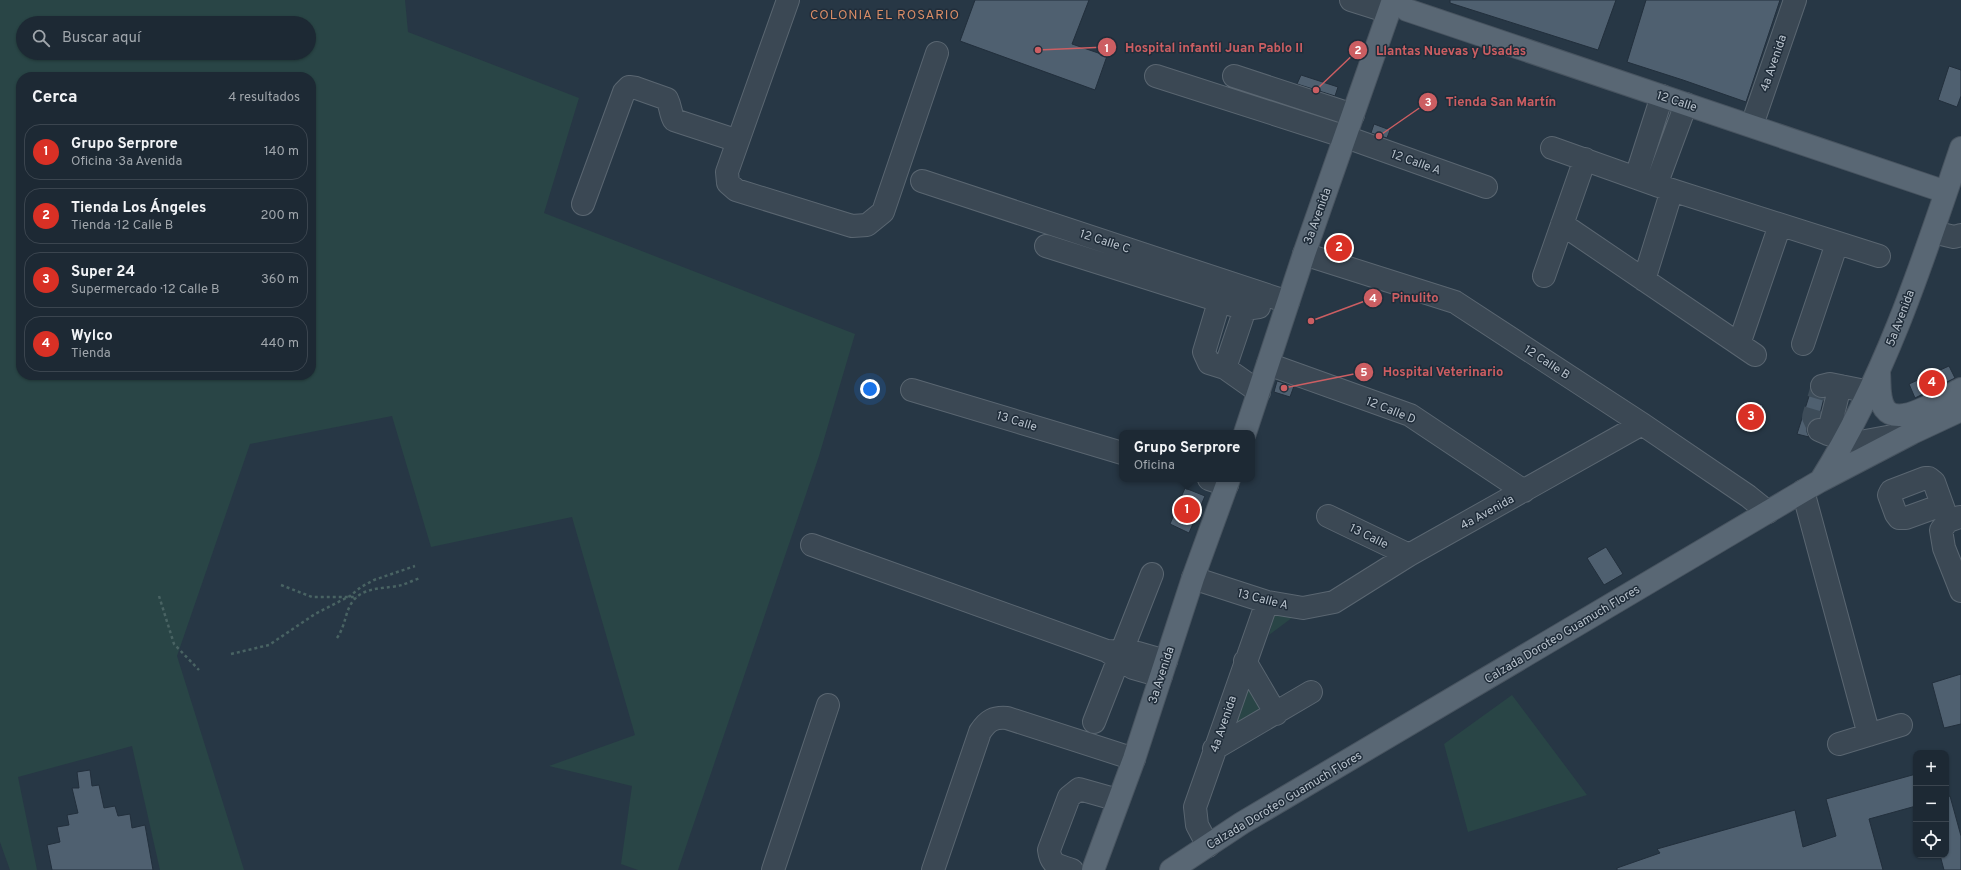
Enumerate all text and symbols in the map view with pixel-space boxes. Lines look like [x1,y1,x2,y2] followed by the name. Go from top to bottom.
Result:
[810,8,960,24] district label: COLONIA EL ROSARIO
[16,16,316,60] search box
[30,27,52,49] icon: search
[62,29,141,48] text: Buscar aquí
[1757,33,1791,94] street label: 4a Avenida
[1097,35,1311,60] callout: Hospital infantil Juan Pablo II
[1348,38,1534,63] callout: Llantas Nuevas y Usadas
[1105,41,1109,57] text: 1
[1125,41,1303,57] text: Hospital infantil Juan Pablo II
[1354,43,1362,59] text: 2
[1376,44,1526,60] text: Llantas Nuevas y Usadas
[32,87,78,109] text: Cerca
[1654,88,1699,116] street label: 12 Calle
[1418,89,1565,114] callout: Tienda San Martín
[228,90,300,106] text: 4 resultados
[1424,95,1432,111] text: 3
[1446,95,1556,111] text: Tienda San Martín
[71,135,178,154] text: Grupo Serprore
[43,144,49,160] text: 1
[264,144,299,160] text: 140 m
[1389,147,1443,179] street label: 12 Calle A
[71,154,182,170] text: Oficina · 3a Avenida
[1300,186,1336,247] street label: 3a Avenida
[71,199,206,218] text: Tienda Los Ángeles
[42,208,50,224] text: 2
[260,208,299,224] text: 200 m
[71,218,173,234] text: Tienda · 12 Calle B
[1077,226,1132,258] street label: 12 Calle C
[1326,233,1352,263] pin: 2
[71,263,135,282] text: Super 24
[42,272,50,288] text: 3
[261,272,299,288] text: 360 m
[71,282,220,298] text: Supermercado · 12 Calle B
[1363,285,1446,310] callout: Pinulito
[1883,288,1919,349] street label: 5a Avenida
[1369,291,1377,307] text: 4
[1391,291,1439,307] text: Pinulito
[71,327,113,346] text: Wylco
[42,336,50,352] text: 4
[260,336,299,352] text: 440 m
[1520,342,1573,384] street label: 12 Calle B
[71,346,111,362] text: Tienda
[1354,359,1511,384] callout: Hospital Veterinario
[1360,365,1368,381] text: 5
[1383,365,1503,381] text: Hospital Veterinario
[1919,368,1945,398] pin: 4
[860,379,880,399] your location
[1363,394,1418,428] street label: 12 Calle D
[1738,402,1764,432] pin: 3
[995,408,1039,436] street label: 13 Calle
[1119,430,1255,482] popup
[1134,439,1240,458] text: Grupo Serprore
[1134,458,1175,474] text: Oficina
[1458,492,1517,534] street label: 4a Avenida
[1174,495,1200,525] pin: 1
[1346,521,1391,553] street label: 13 Calle
[1482,582,1643,688] street label: Calzada Doroteo Guamuch Flores
[1236,586,1290,614] street label: 13 Calle A
[1145,645,1179,706] street label: 3a Avenida
[1207,694,1241,755] street label: 4a Avenida
[1204,748,1365,854] street label: Calzada Doroteo Guamuch Flores
[1913,750,1949,858] map controls
[1913,750,1949,786] button: +
[1913,786,1949,822] button: −
[1913,822,1949,858] button: locate

